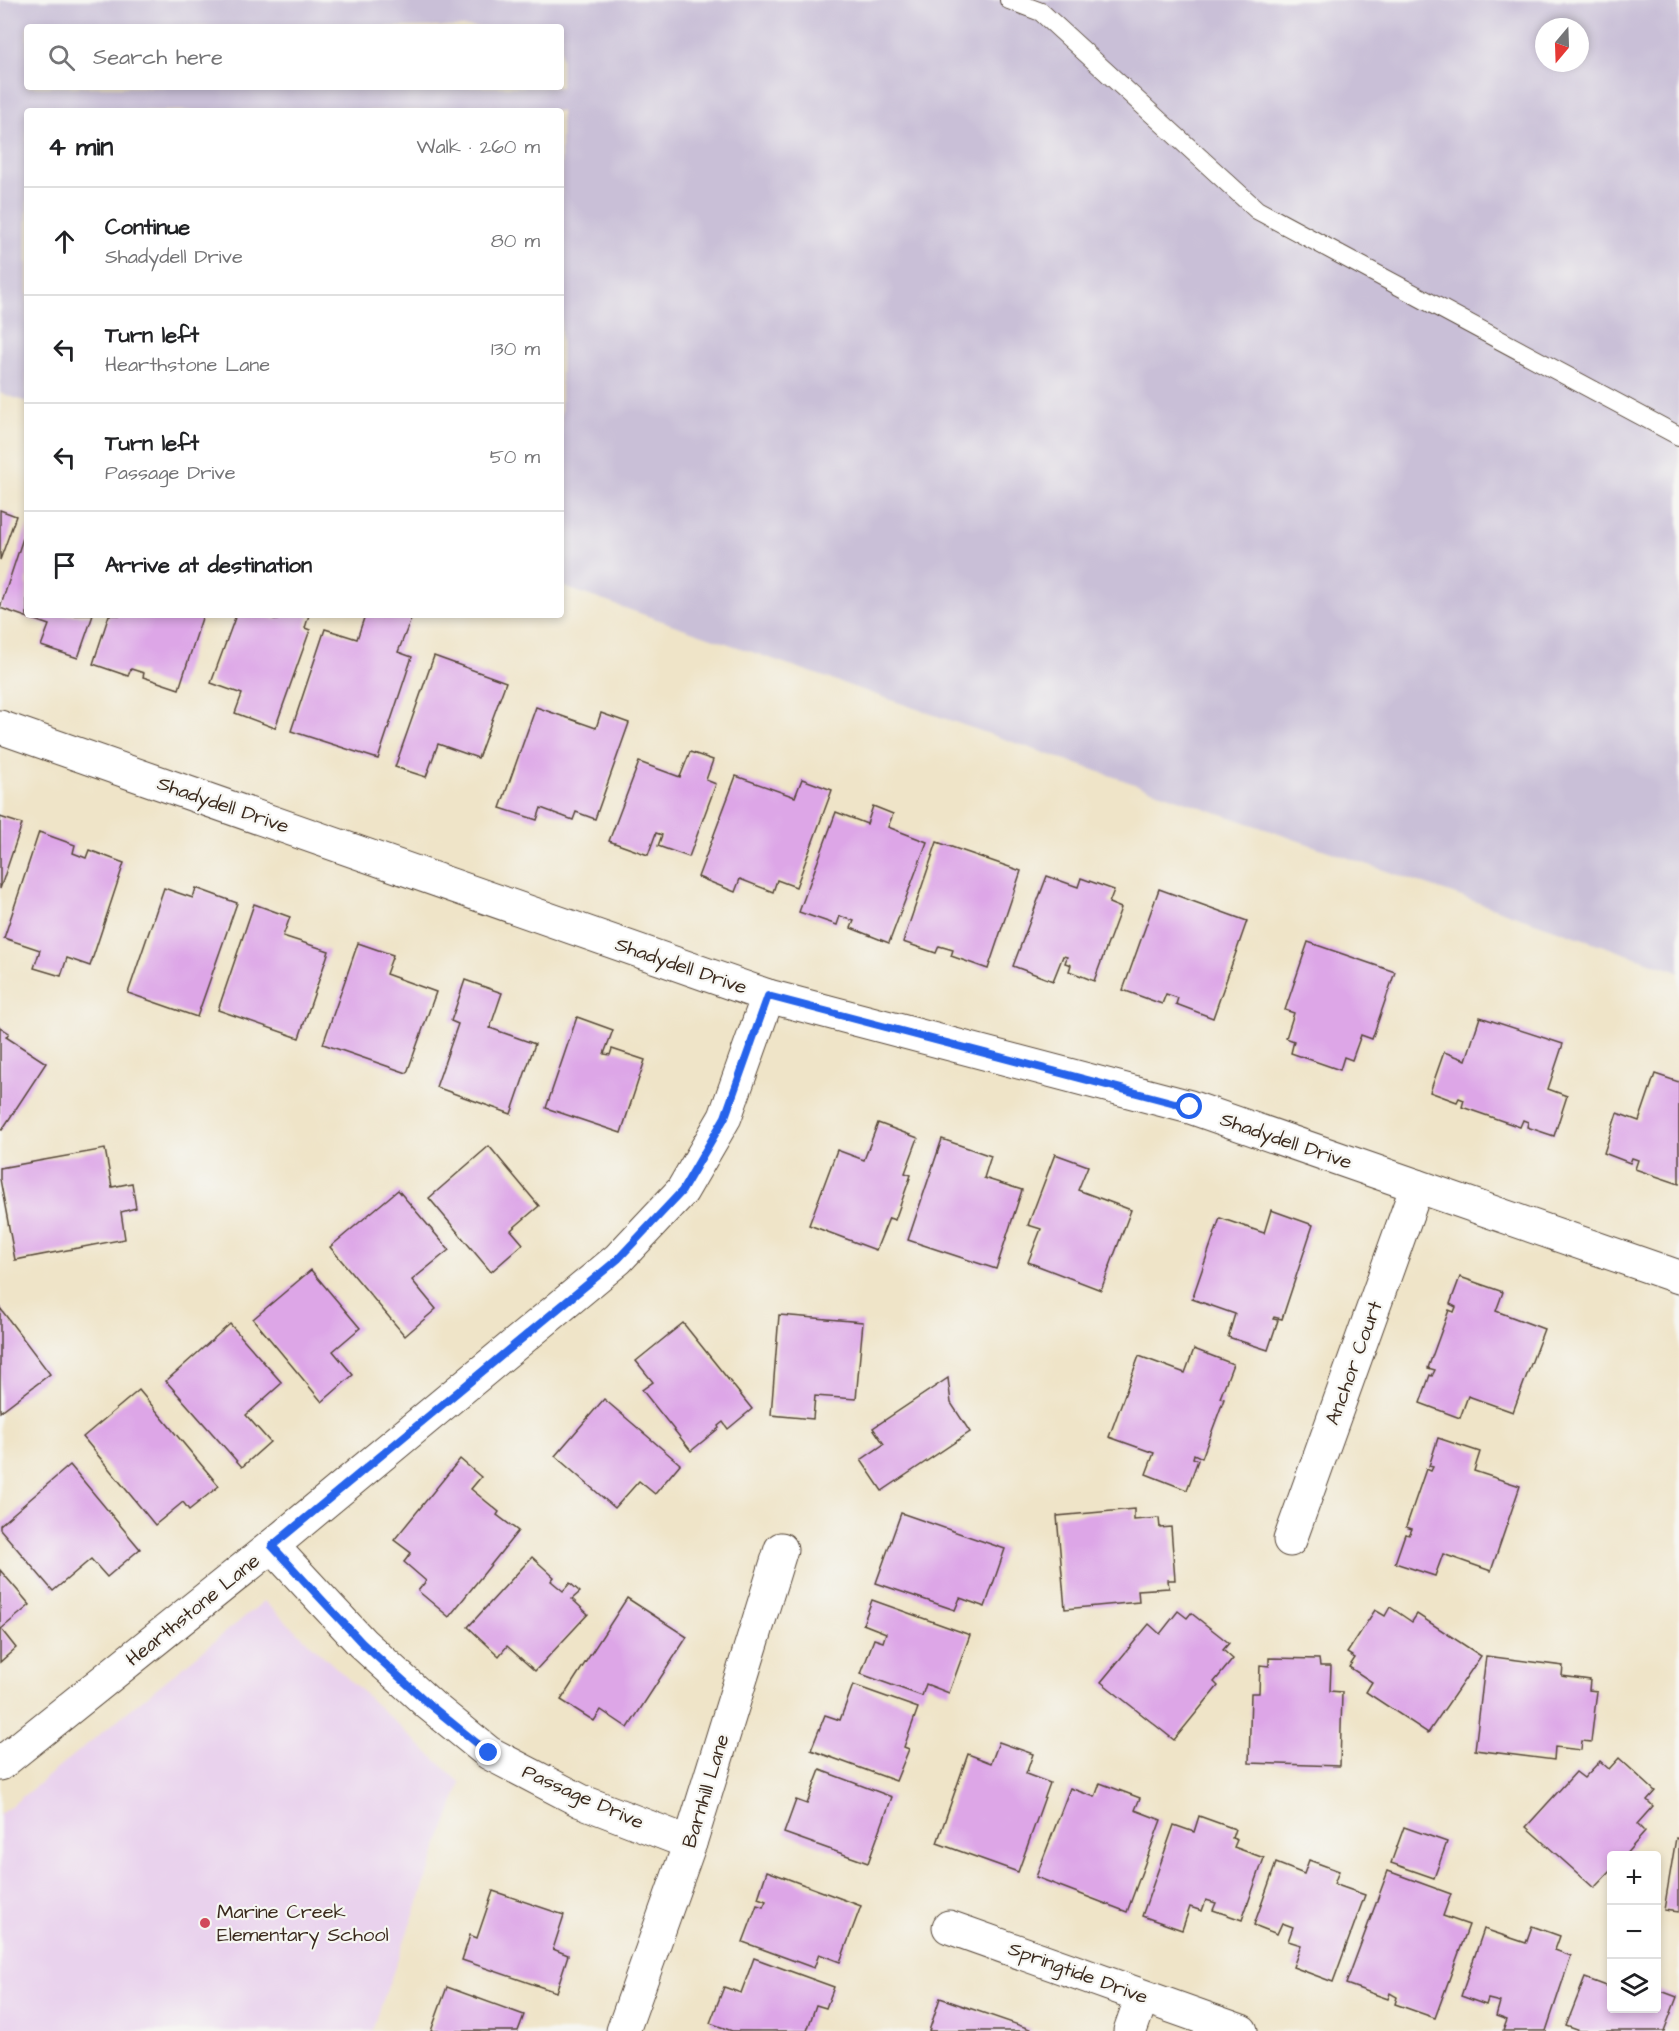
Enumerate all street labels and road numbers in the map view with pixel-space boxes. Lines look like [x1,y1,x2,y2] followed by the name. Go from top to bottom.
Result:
[153,769,293,842] street label: Shadydell Drive
[611,930,751,1003] street label: Shadydell Drive
[1216,1105,1356,1178] street label: Shadydell Drive
[1319,1297,1389,1429] street label: Anchor Court
[120,1547,266,1673] street label: Hearthstone Lane
[675,1731,737,1851] street label: Barnhill Lane
[517,1758,648,1837] street label: Passage Drive
[1004,1935,1152,2012] street label: Springtide Drive

